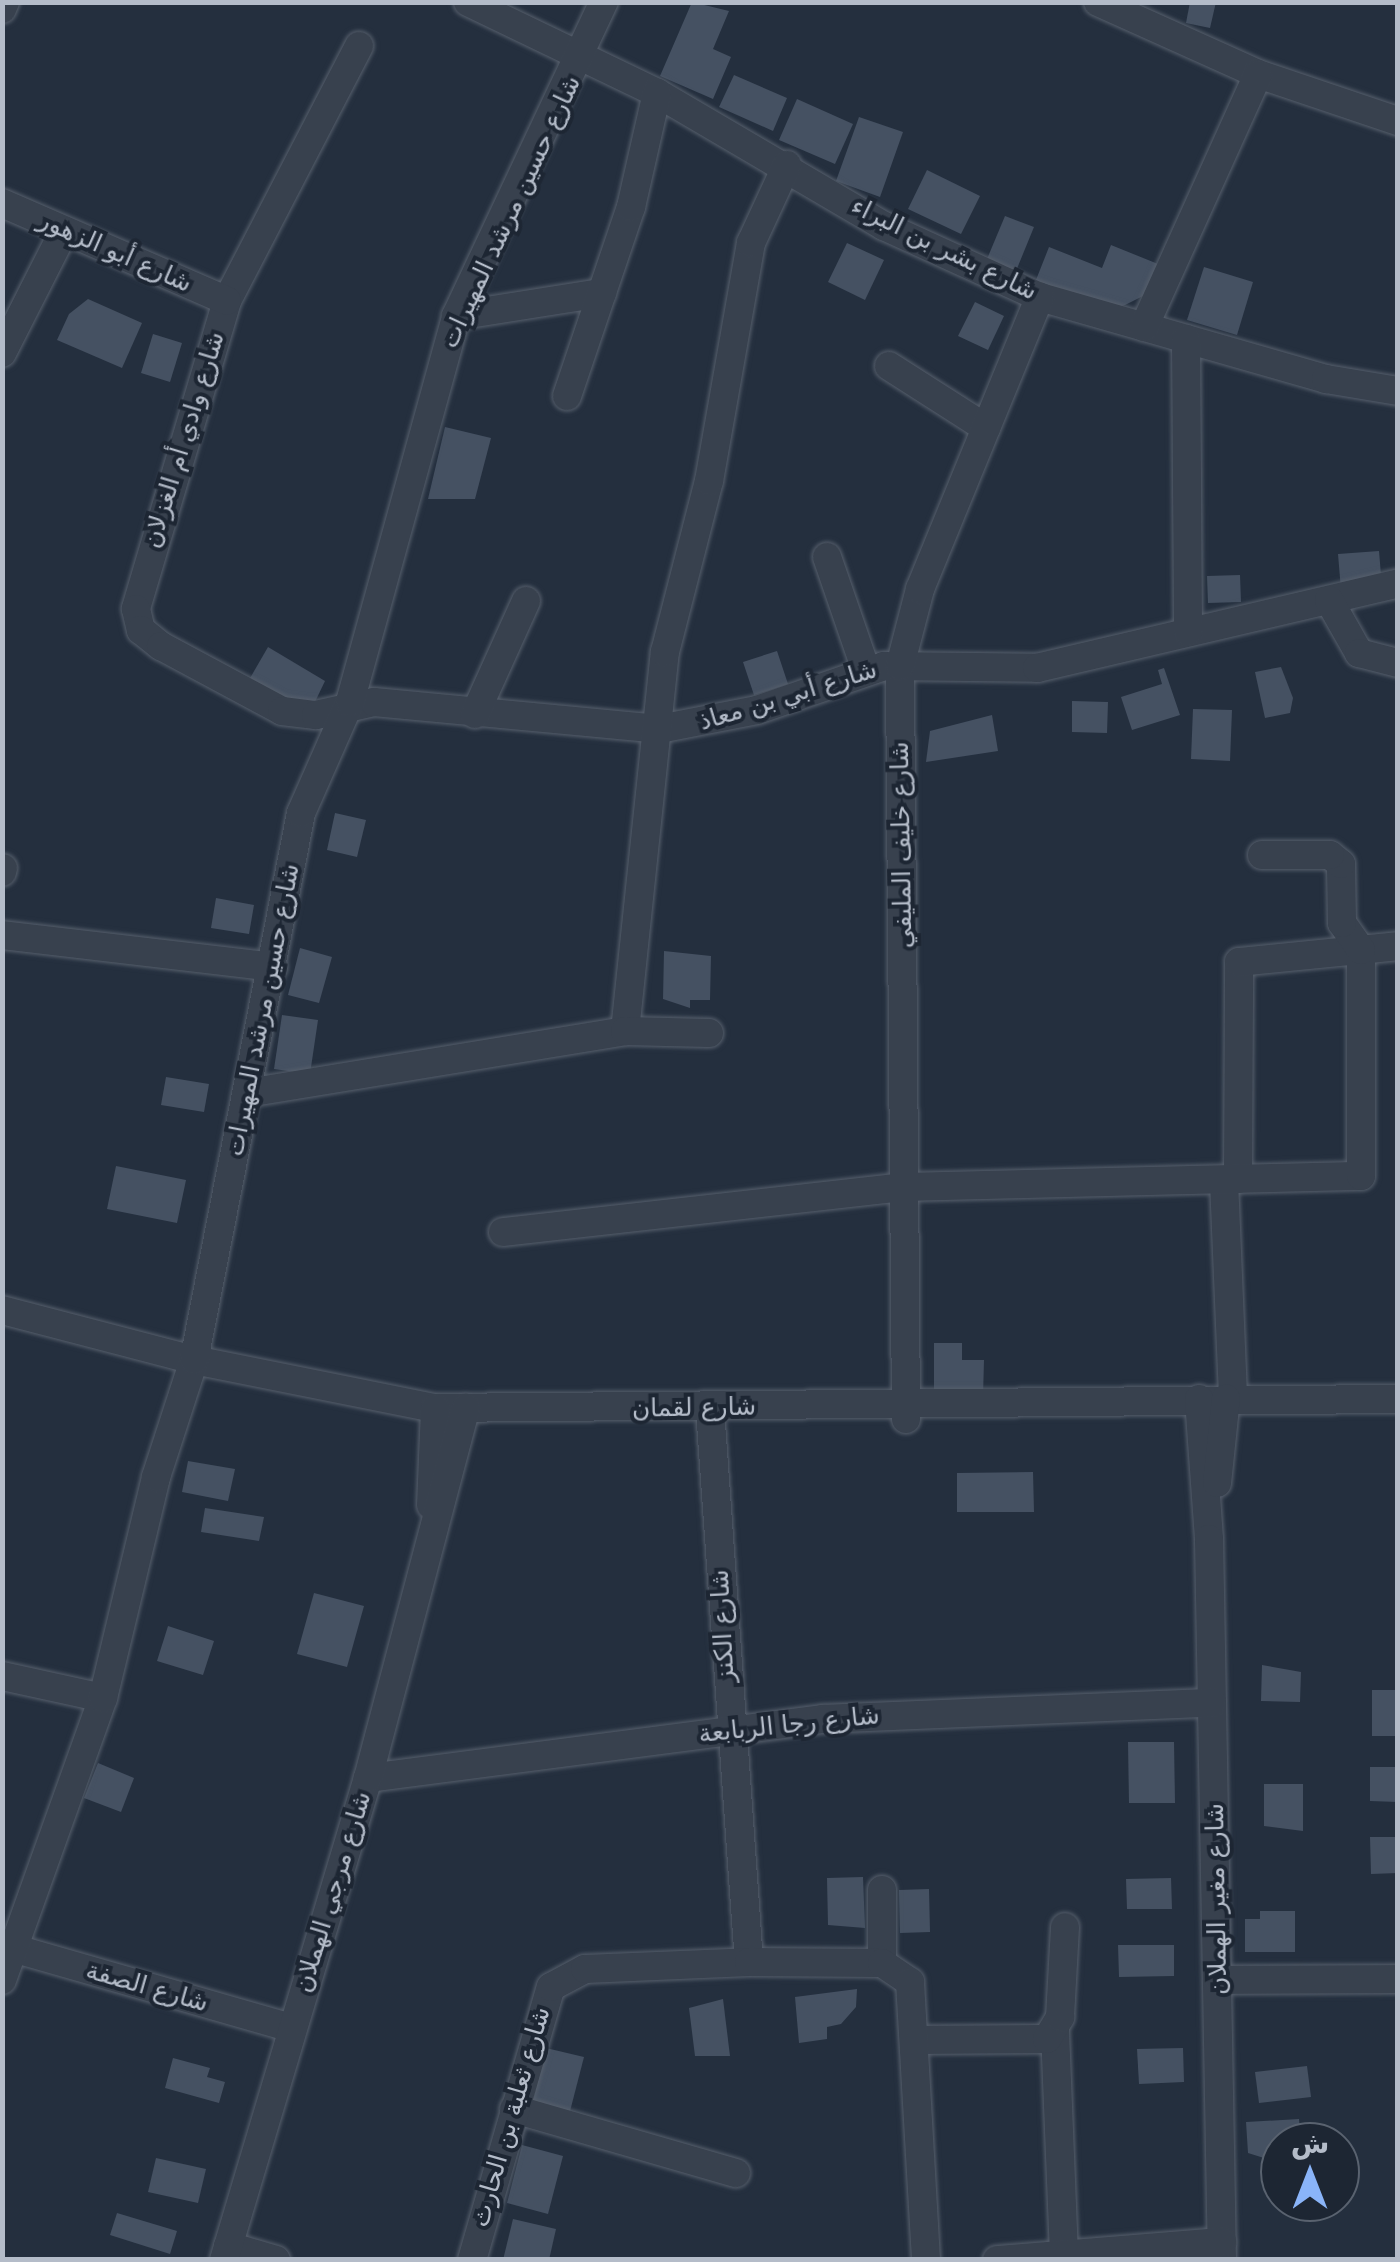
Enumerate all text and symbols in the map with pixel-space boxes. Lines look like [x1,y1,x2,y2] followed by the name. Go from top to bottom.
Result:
[435,71,587,353] street label: شارع حسين مرشد المهيرات
[846,191,1042,307] street label: شارع بشر بن البراء
[34,205,196,299] street label: شارع أبو الزهور
[137,328,231,552] street label: شارع وادي أم الغزلان
[695,655,881,737] street label: شارع أبي بن معاذ
[885,741,919,949] street label: شارع خليف المليفي
[220,861,306,1159] street label: شارع حسين مرشد المهيرات
[632,1392,756,1424] street label: شارع لقمان
[705,1569,741,1683] street label: شارع الكنز
[697,1701,881,1749] street label: شارع رجا الربابعة
[288,1788,378,1996] street label: شارع مرجي الهملان
[1200,1803,1234,1995] street label: شارع مغير الهملان
[82,1955,212,2019] street label: شارع الصفة
[465,2003,557,2231] street label: شارع ثعلبة بن الحارث
[1260,2122,1360,2222] north arrow
[1291,2127,1329,2160] text: ش

